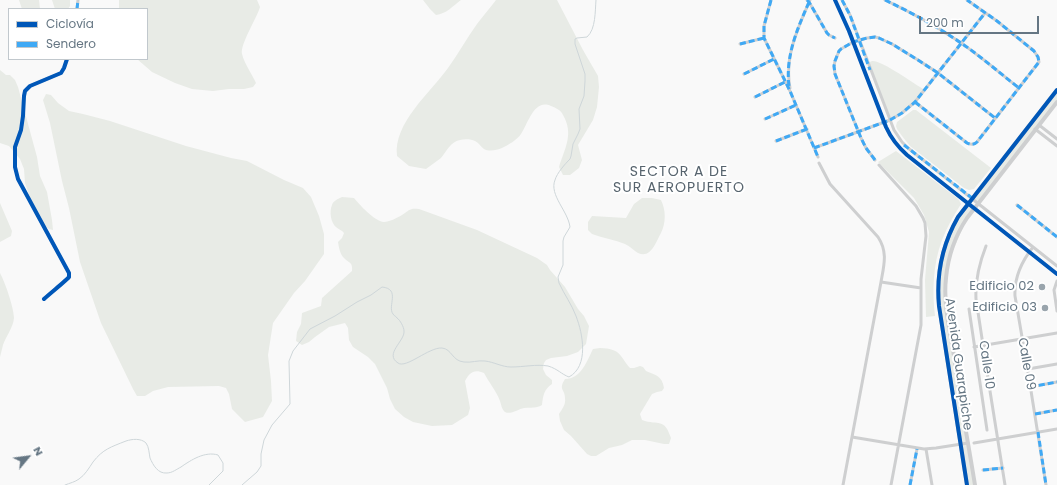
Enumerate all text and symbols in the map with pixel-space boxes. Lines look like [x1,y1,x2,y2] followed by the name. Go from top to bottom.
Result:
[8,8,148,60] legend
[921,8,1041,34] scale bar
[926,14,964,31] text: 200 m
[46,15,94,32] text: Ciclovía
[46,35,96,52] text: Sendero
[613,164,745,196] district label: SECTOR A DE SUR AEROPUERTO
[969,279,1034,295] place label: Edificio 02
[1037,282,1047,292] marker: Edificio 02
[941,297,975,431] street label: Avenida Guarapiche
[972,300,1037,316] place label: Edificio 03
[1040,303,1050,313] marker: Edificio 03
[1014,336,1038,392] street label: Calle 09
[975,340,997,390] street label: Calle 10
[8,437,48,477] north arrow
[29,444,47,459] text: N

